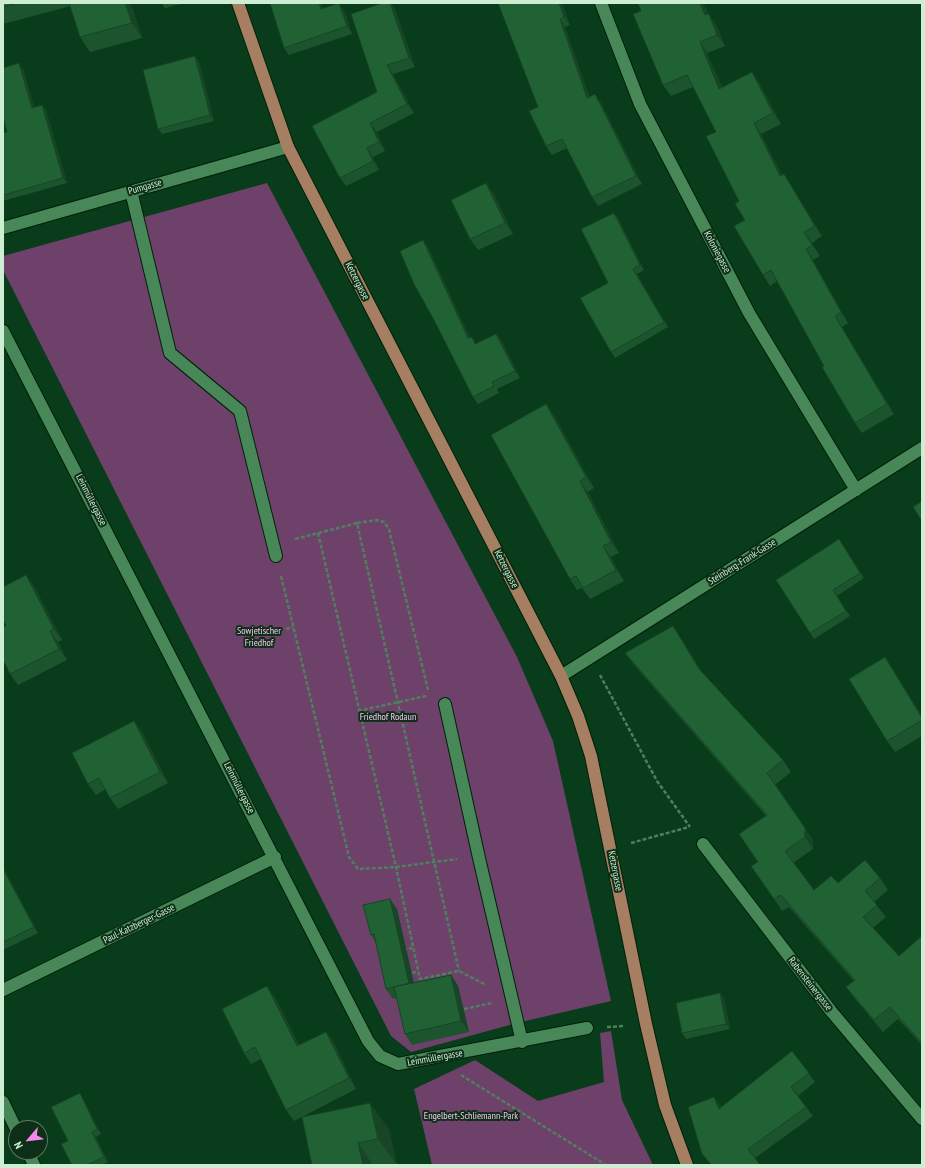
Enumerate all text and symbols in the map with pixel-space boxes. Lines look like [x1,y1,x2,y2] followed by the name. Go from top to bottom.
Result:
[127,177,163,197] street label: Pumgasse
[701,229,733,275] street label: Koloniegasse
[342,260,372,302] street label: Ketzergasse
[73,472,109,528] street label: Leinmüllergasse
[706,536,778,588] street label: Steinberg-Frank-Gasse
[491,548,521,590] street label: Ketzergasse
[237,625,281,648] park label: Sowjetischer Friedhof
[360,711,416,723] park label: Friedhof Rodaun
[221,760,257,816] street label: Leinmüllergasse
[605,850,625,892] street label: Ketzergasse
[101,902,177,946] street label: Paul-Katzberger-Gasse
[785,955,835,1013] street label: Rabensteinergasse
[406,1047,464,1069] street label: Leinmüllergasse
[424,1110,518,1122] park label: Engelbert-Schliemann-Park
[8,1120,48,1160] north arrow
[11,1139,26,1151] text: N

